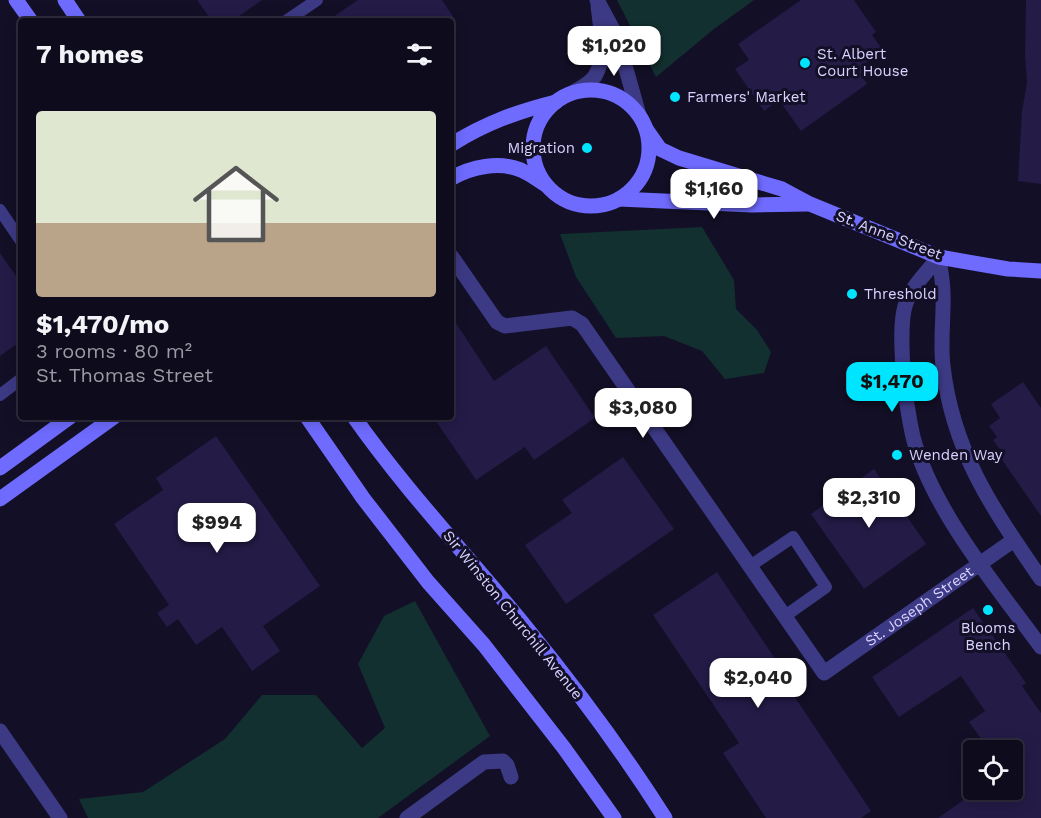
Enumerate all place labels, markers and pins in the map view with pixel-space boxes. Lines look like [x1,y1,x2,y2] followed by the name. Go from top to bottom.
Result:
[565,26,663,77] pin: $1,020
[817,45,908,80] place label: St. Albert Court House
[798,56,812,70] marker: St. Albert Court House
[687,88,806,106] place label: Farmers' Market
[668,90,682,104] marker: Farmers' Market
[508,139,575,157] place label: Migration
[580,141,594,155] marker: Migration
[665,169,763,220] pin: $1,160
[864,285,937,303] place label: Threshold
[845,287,859,301] marker: Threshold
[843,362,941,413] pin: $1,470
[594,388,692,439] pin: $3,080
[909,446,1003,464] place label: Wenden Way
[890,448,904,462] marker: Wenden Way
[820,478,918,529] pin: $2,310
[181,503,253,554] pin: $994
[981,603,995,617] marker: Blooms Bench
[961,619,1015,654] place label: Blooms Bench
[709,658,807,709] pin: $2,040

